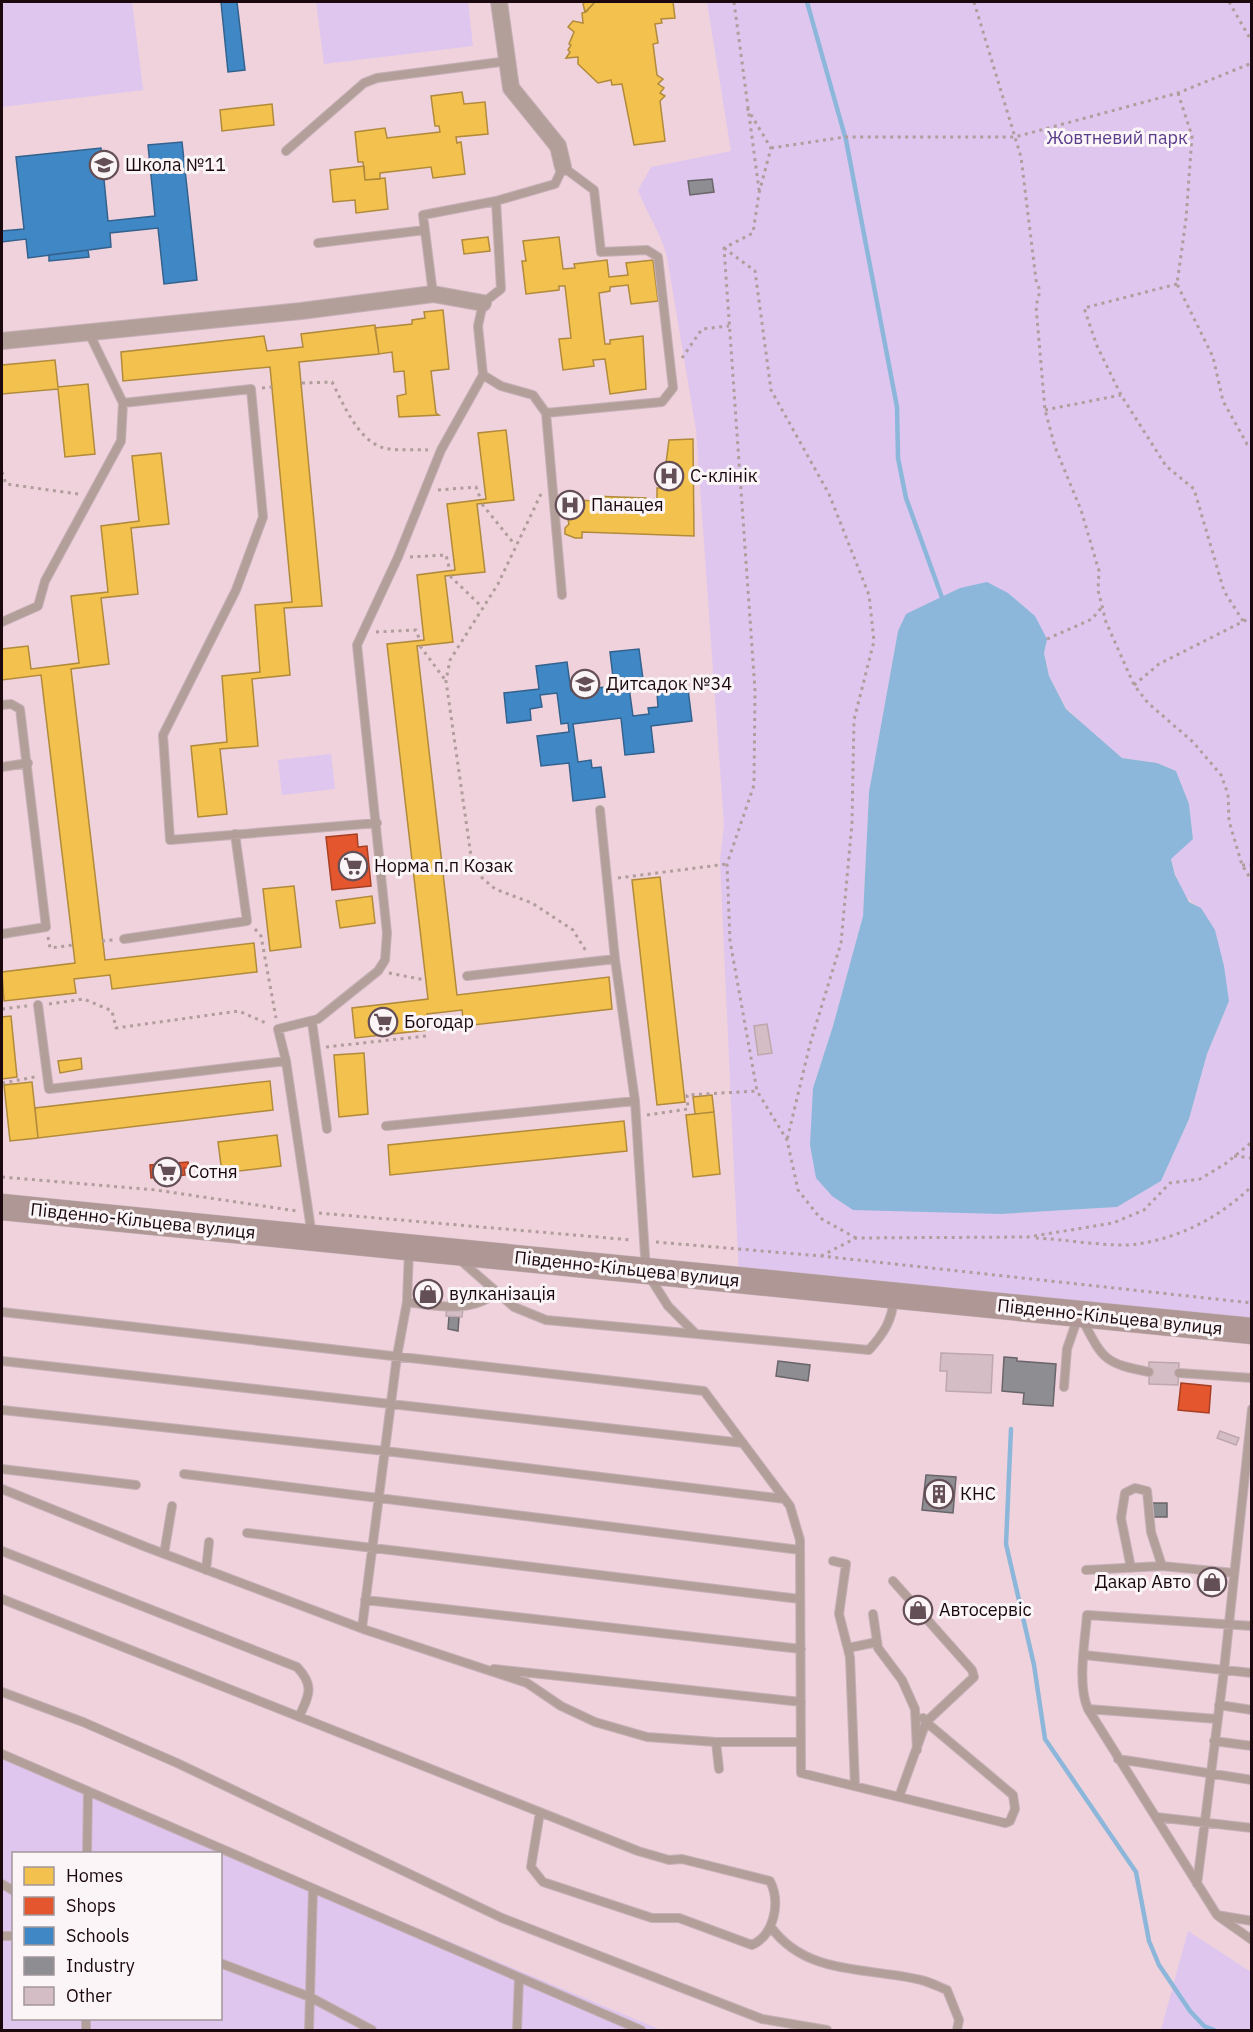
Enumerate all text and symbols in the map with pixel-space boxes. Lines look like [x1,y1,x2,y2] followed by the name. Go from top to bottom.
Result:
[1046,126,1188,149] park label: Жовтневий парк
[88,149,120,181] school or university icon: Школа №11
[125,153,226,176] place label: Школа №11
[653,460,685,492] hospital icon: С-клінік
[690,464,758,487] place label: С-клінік
[554,489,586,521] hospital icon: Панацея
[591,493,664,516] place label: Панацея
[569,668,601,700] school or university icon: Дитсадок №34
[606,672,732,695] place label: Дитсадок №34
[337,850,369,882] supermarket icon: Норма п.п Козак
[374,854,513,877] place label: Норма п.п Козак
[367,1006,399,1038] supermarket icon: Богодар
[404,1010,474,1033] place label: Богодар
[151,1156,183,1188] supermarket icon: Сотня
[188,1160,238,1183] place label: Сотня
[29,1197,257,1244] street label: Південно-Кільцева вулиця
[513,1245,741,1292] street label: Південно-Кільцева вулиця
[412,1278,444,1310] shop icon: вулканізація
[449,1282,556,1305] place label: вулканізація
[996,1293,1224,1340] street label: Південно-Кільцева вулиця
[923,1478,955,1510] building icon: КНС
[960,1482,996,1505] place label: КНС
[1196,1566,1228,1598] shop icon: Дакар Авто
[1095,1570,1191,1593] place label: Дакар Авто
[902,1594,934,1626] shop icon: Автосервіс
[939,1598,1032,1621] place label: Автосервіс
[12,1852,222,2020] legend
[66,1864,123,1887] text: Homes
[66,1894,116,1917] text: Shops
[66,1924,130,1947] text: Schools
[66,1954,135,1977] text: Industry
[66,1984,112,2007] text: Other

